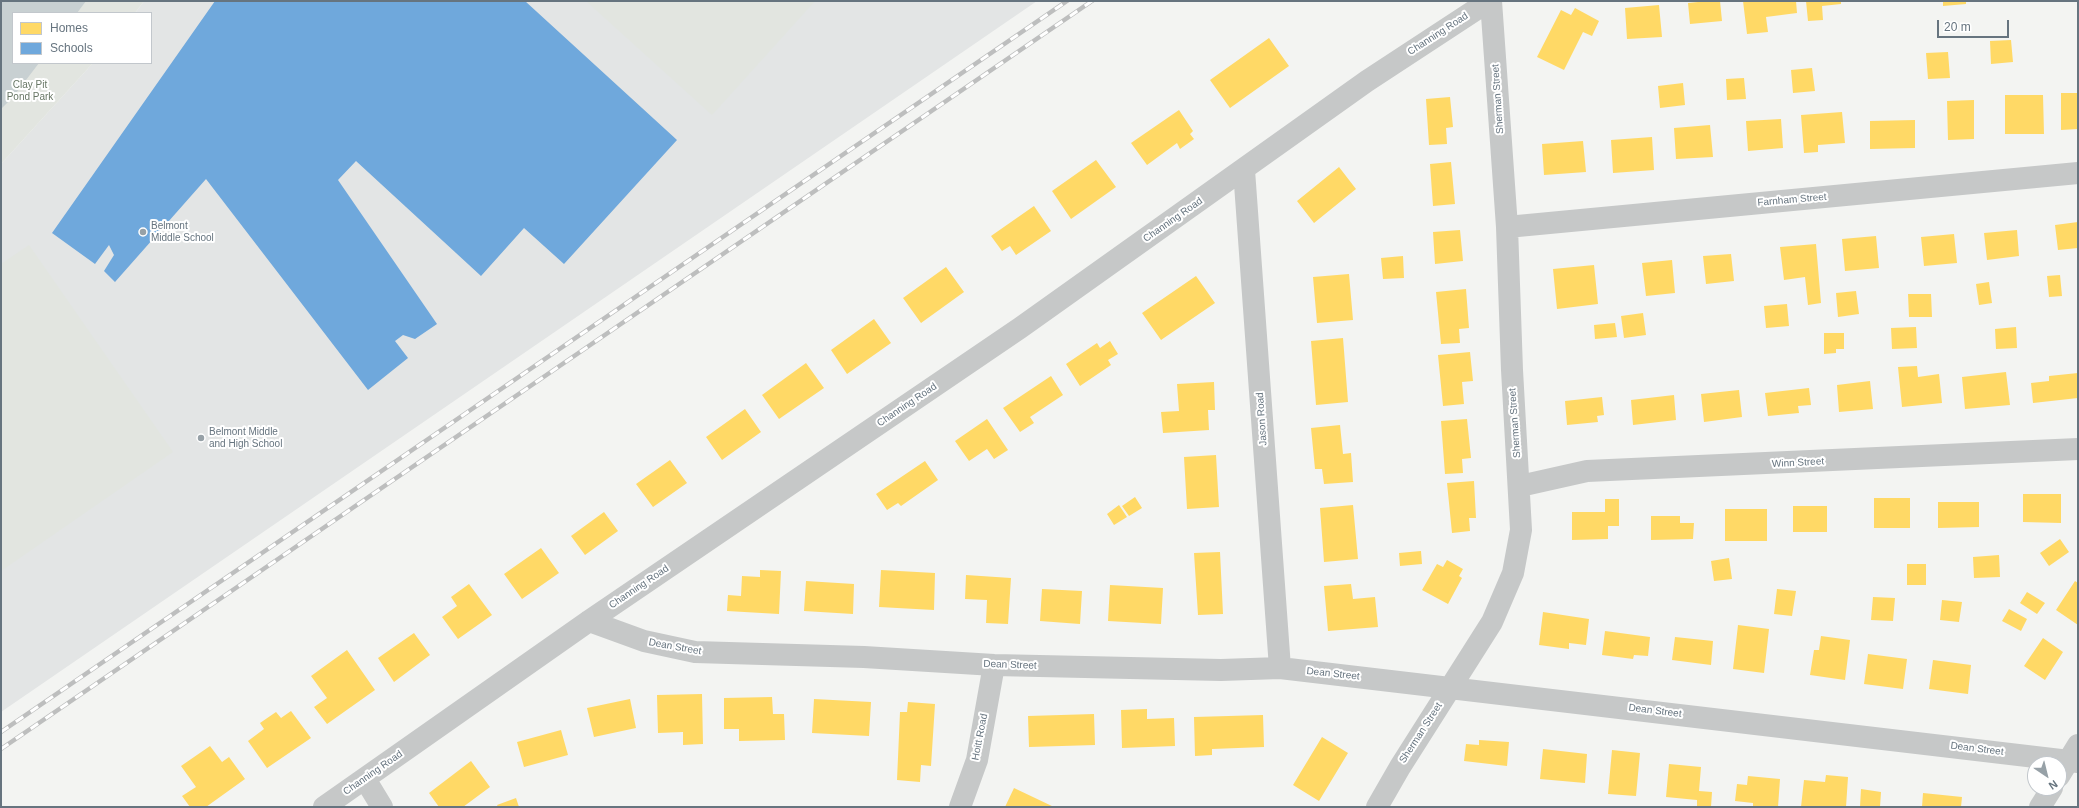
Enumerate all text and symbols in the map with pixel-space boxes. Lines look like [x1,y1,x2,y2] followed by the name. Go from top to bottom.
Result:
[1406,10,1470,58] street label: Channing Road
[12,12,152,64] legend
[1939,12,2011,38] scale bar
[1944,20,1971,34] text: 20 m
[50,21,88,35] text: Homes
[50,41,93,55] text: Schools
[1490,64,1506,134] street label: Sherman Street
[7,79,53,102] park label: Clay Pit Pond Park
[1757,191,1827,209] street label: Farnham Street
[1141,195,1205,245] street label: Channing Road
[151,220,214,244] place label: Belmont Middle School
[138,227,148,237] marker: Belmont Middle School
[875,381,939,429] street label: Channing Road
[1507,388,1523,458] street label: Sherman Street
[1254,392,1270,446] street label: Jason Road
[209,426,282,450] place label: Belmont Middle and High School
[196,433,206,443] marker: Belmont Middle and High School
[1772,456,1824,470] street label: Winn Street
[607,563,671,611] street label: Channing Road
[648,636,702,658] street label: Dean Street
[983,658,1037,672] street label: Dean Street
[1306,665,1360,683] street label: Dean Street
[1397,700,1445,766] street label: Sherman Street
[1628,702,1682,720] street label: Dean Street
[970,713,990,761] street label: Hoitt Road
[1950,740,2004,758] street label: Dean Street
[341,748,405,798] street label: Channing Road
[2027,756,2067,796] north arrow
[2047,778,2060,792] text: N

